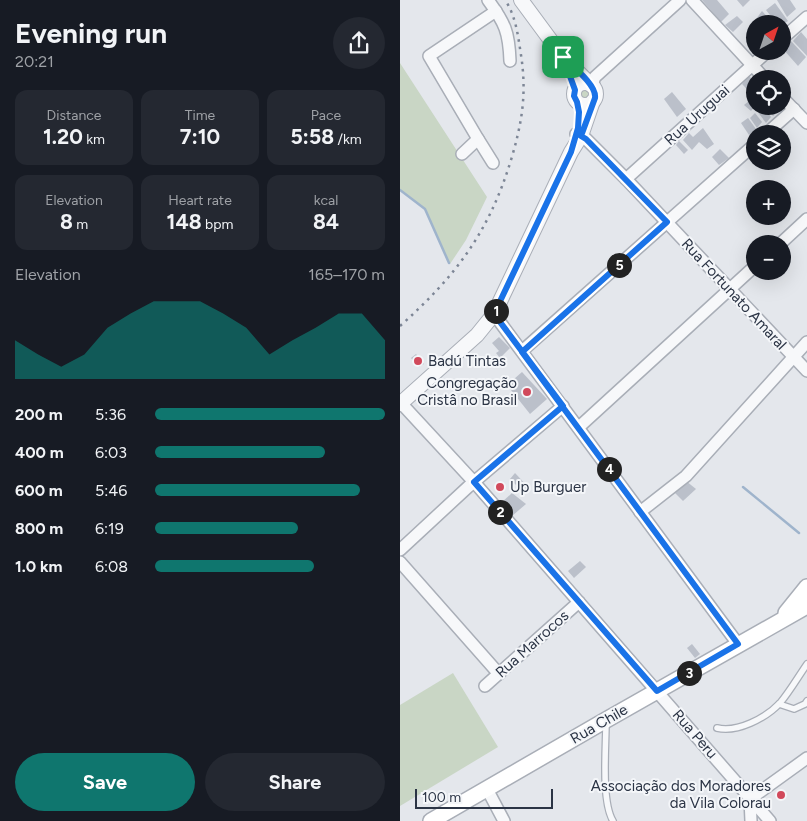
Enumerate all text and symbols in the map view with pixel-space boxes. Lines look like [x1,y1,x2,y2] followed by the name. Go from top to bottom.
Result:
[746,15,791,60] north arrow
[746,15,791,280] map controls
[15,16,167,50] text: Evening run
[333,17,385,69] button: share
[542,36,584,78] pin
[549,43,577,71] icon: arrive
[15,52,54,71] text: 20:21
[746,70,791,115] button: locate
[661,81,733,149] street label: Rua Uruguai
[47,107,101,124] text: Distance
[185,107,215,124] text: Time
[311,107,341,124] text: Pace
[43,124,83,149] text: 1.20
[180,124,220,149] text: 7:10
[290,124,334,149] text: 5:58
[746,125,791,170] button: layers
[83,131,105,148] text: km
[334,131,362,148] text: /km
[746,180,791,225] button: +
[45,192,103,209] text: Elevation
[168,192,232,209] text: Heart rate
[314,192,338,209] text: kcal
[60,209,73,234] text: 8
[167,209,202,234] text: 148
[313,209,339,234] text: 84
[73,216,88,233] text: m
[202,216,233,233] text: bpm
[678,235,790,353] street label: Rua Fortunato Amaral
[746,235,791,280] button: −
[606,252,632,278] pin: 5
[615,257,624,274] text: 5
[15,265,81,284] text: Elevation
[308,265,385,284] text: 165–170 m
[484,298,508,324] pin: 1
[494,303,499,320] text: 1
[428,352,506,370] place label: Badú Tintas
[412,355,424,367] marker: Badú Tintas
[417,374,517,409] place label: Congregação Cristâ no Brasil
[521,386,533,398] marker: Congregação Cristâ no Brasil
[15,405,63,424] text: 200 m
[95,405,126,424] text: 5:36
[15,443,64,462] text: 400 m
[95,443,127,462] text: 6:03
[596,456,622,482] pin: 4
[605,461,614,478] text: 4
[510,478,586,496] place label: Up Burguer
[15,481,63,500] text: 600 m
[95,481,127,500] text: 5:46
[494,481,506,493] marker: Up Burguer
[488,500,512,524] pin: 2
[496,504,505,521] text: 2
[15,519,63,538] text: 800 m
[95,519,124,538] text: 6:19
[15,557,62,576] text: 1.0 km
[95,557,128,576] text: 6:08
[492,606,572,682] street label: Rua Marrocos
[676,660,702,686] pin: 3
[686,665,693,682] text: 3
[567,700,631,748] street label: Rua Chile
[669,706,721,762] street label: Rua Peru
[15,753,195,811] button: Save
[205,753,385,811] button: Share
[591,777,771,812] place label: Associação dos Moradores da Vila Colorau
[415,786,552,809] scale bar
[422,789,461,806] text: 100 m
[775,789,787,801] marker: Associação dos Moradores da Vila Colorau

